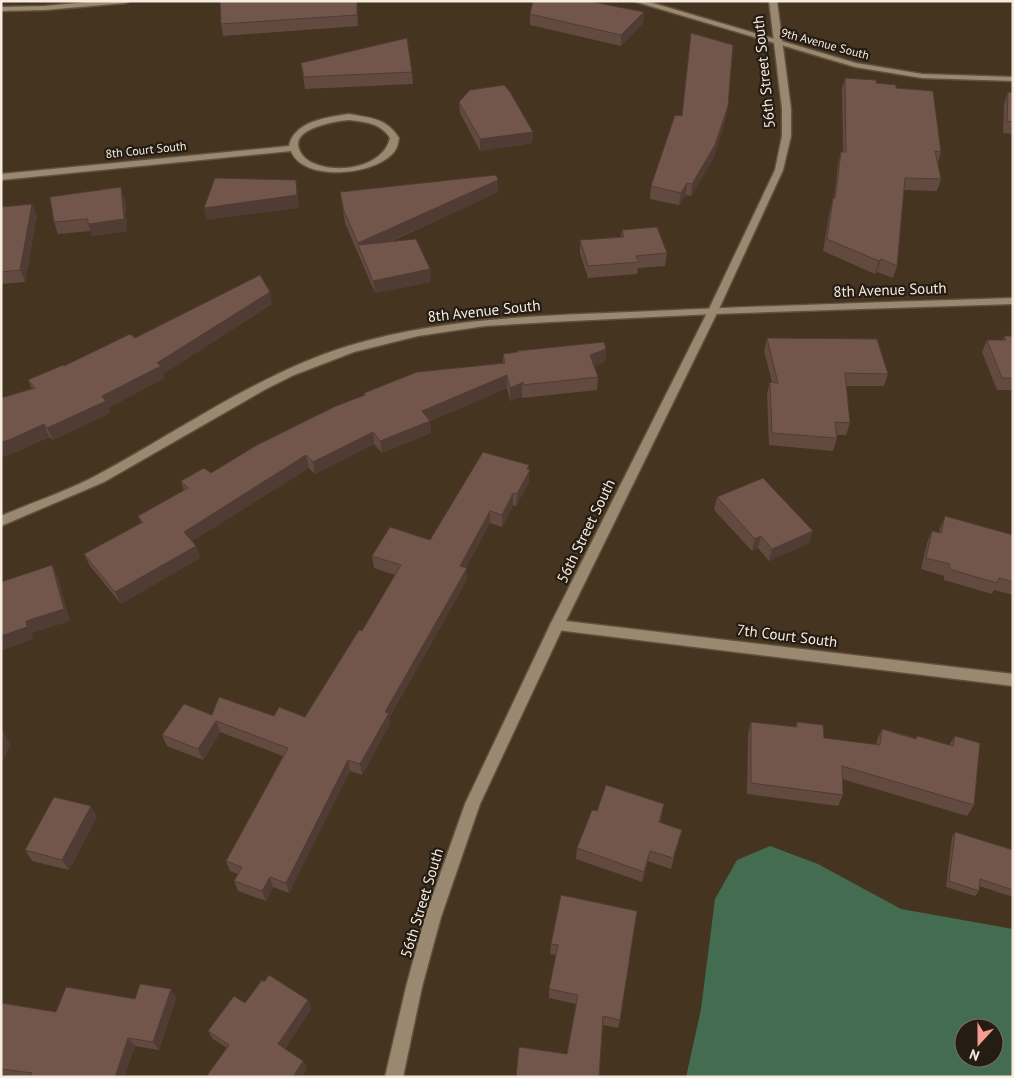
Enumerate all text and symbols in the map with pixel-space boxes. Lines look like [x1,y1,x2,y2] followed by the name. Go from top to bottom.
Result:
[748,15,779,129] street label: 56th Street South
[779,25,871,62] street label: 9th Avenue South
[105,138,187,161] street label: 8th Court South
[833,278,947,301] street label: 8th Avenue South
[427,295,541,326] street label: 8th Avenue South
[552,476,619,586] street label: 56th Street South
[736,620,838,651] street label: 7th Court South
[396,846,447,960] street label: 56th Street South
[954,1018,1004,1068] north arrow
[967,1045,982,1065] text: N

